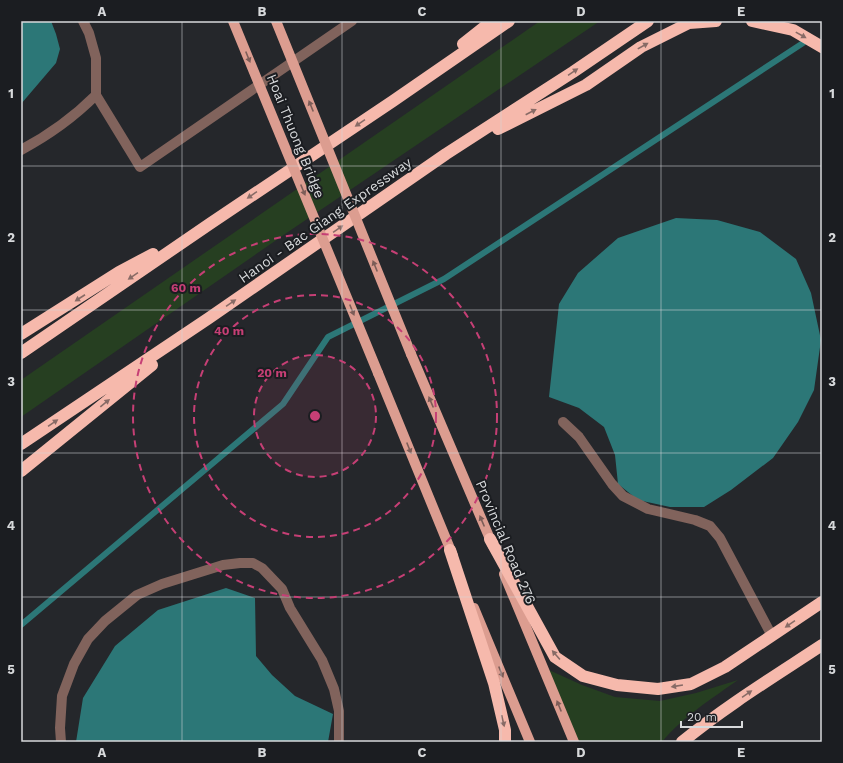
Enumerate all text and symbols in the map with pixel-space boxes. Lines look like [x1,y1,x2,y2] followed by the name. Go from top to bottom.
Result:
[98,4,107,19] text: A
[258,4,267,19] text: B
[418,4,427,19] text: C
[576,4,586,19] text: D
[737,4,745,19] text: E
[795,32,807,38] one-way arrow
[637,43,649,50] one-way arrow
[245,52,251,63] one-way arrow
[568,68,578,76] one-way arrow
[264,72,328,200] street label: Hoai Thuong Bridge
[8,86,14,101] text: 1
[829,86,835,101] text: 1
[308,101,314,112] one-way arrow
[526,109,537,115] one-way arrow
[355,119,366,127] one-way arrow
[236,154,415,286] street label: Hanoi - Bac Giang Expressway
[300,185,306,196] one-way arrow
[247,191,257,199] one-way arrow
[333,225,343,233] one-way arrow
[7,230,15,245] text: 2
[828,230,836,245] text: 2
[372,259,378,271] one-way arrow
[128,272,138,280] one-way arrow
[171,281,201,295] text: 60 m
[75,294,85,302] one-way arrow
[226,299,236,307] one-way arrow
[350,305,356,317] one-way arrow
[214,324,244,338] text: 40 m
[257,366,287,380] text: 20 m
[7,374,15,389] text: 3
[828,374,836,389] text: 3
[428,396,434,407] one-way arrow
[100,398,111,407] one-way arrow
[308,409,322,423] centre of rings
[48,419,59,427] one-way arrow
[406,442,412,454] one-way arrow
[473,478,539,606] street label: Provincial Road 276
[479,516,485,527] one-way arrow
[7,518,16,533] text: 4
[828,518,837,533] text: 4
[784,620,795,628] one-way arrow
[551,650,560,661] one-way arrow
[7,662,15,677] text: 5
[828,662,836,677] text: 5
[498,666,504,678] one-way arrow
[671,683,683,689] one-way arrow
[742,690,752,698] one-way arrow
[555,699,561,711] one-way arrow
[681,703,742,729] scale bar
[687,710,717,724] text: 20 m
[500,715,506,727] one-way arrow
[98,745,107,760] text: A
[258,745,267,760] text: B
[418,745,427,760] text: C
[576,745,586,760] text: D
[737,745,745,760] text: E

